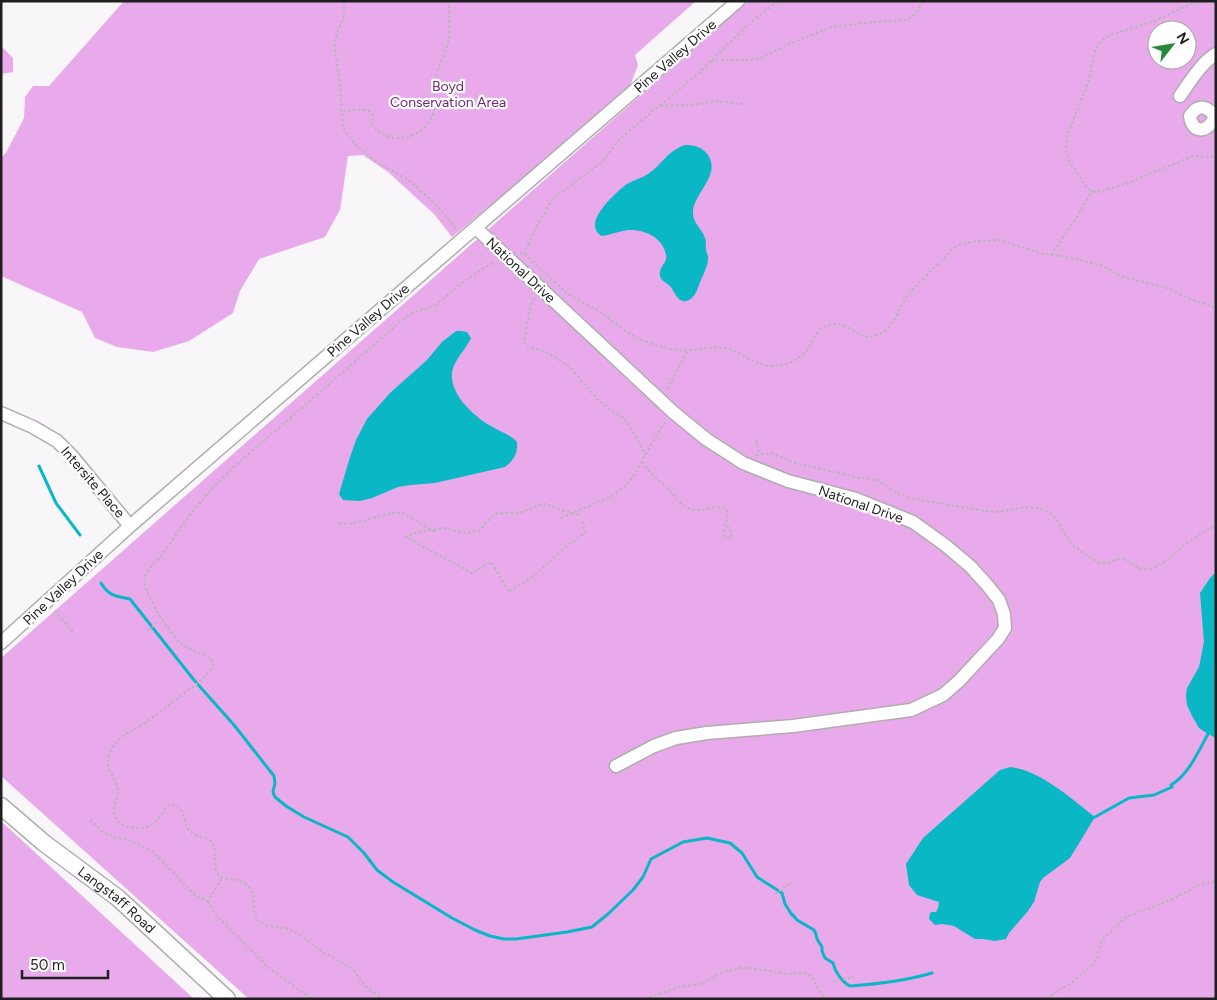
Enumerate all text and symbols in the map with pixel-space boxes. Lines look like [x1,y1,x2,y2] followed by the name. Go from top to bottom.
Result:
[631,16,720,97] street label: Pine Valley Drive
[1147,20,1197,70] north arrow
[1173,30,1193,48] text: N
[390,78,506,111] park label: Boyd Conservation Area
[482,234,559,307] street label: National Drive
[324,280,413,361] street label: Pine Valley Drive
[57,443,128,522] street label: Intersite Place
[816,482,906,527] street label: National Drive
[20,546,107,629] street label: Pine Valley Drive
[74,863,158,937] street label: Langstaff Road
[22,948,109,980] scale bar
[30,956,65,974] text: 50 m

